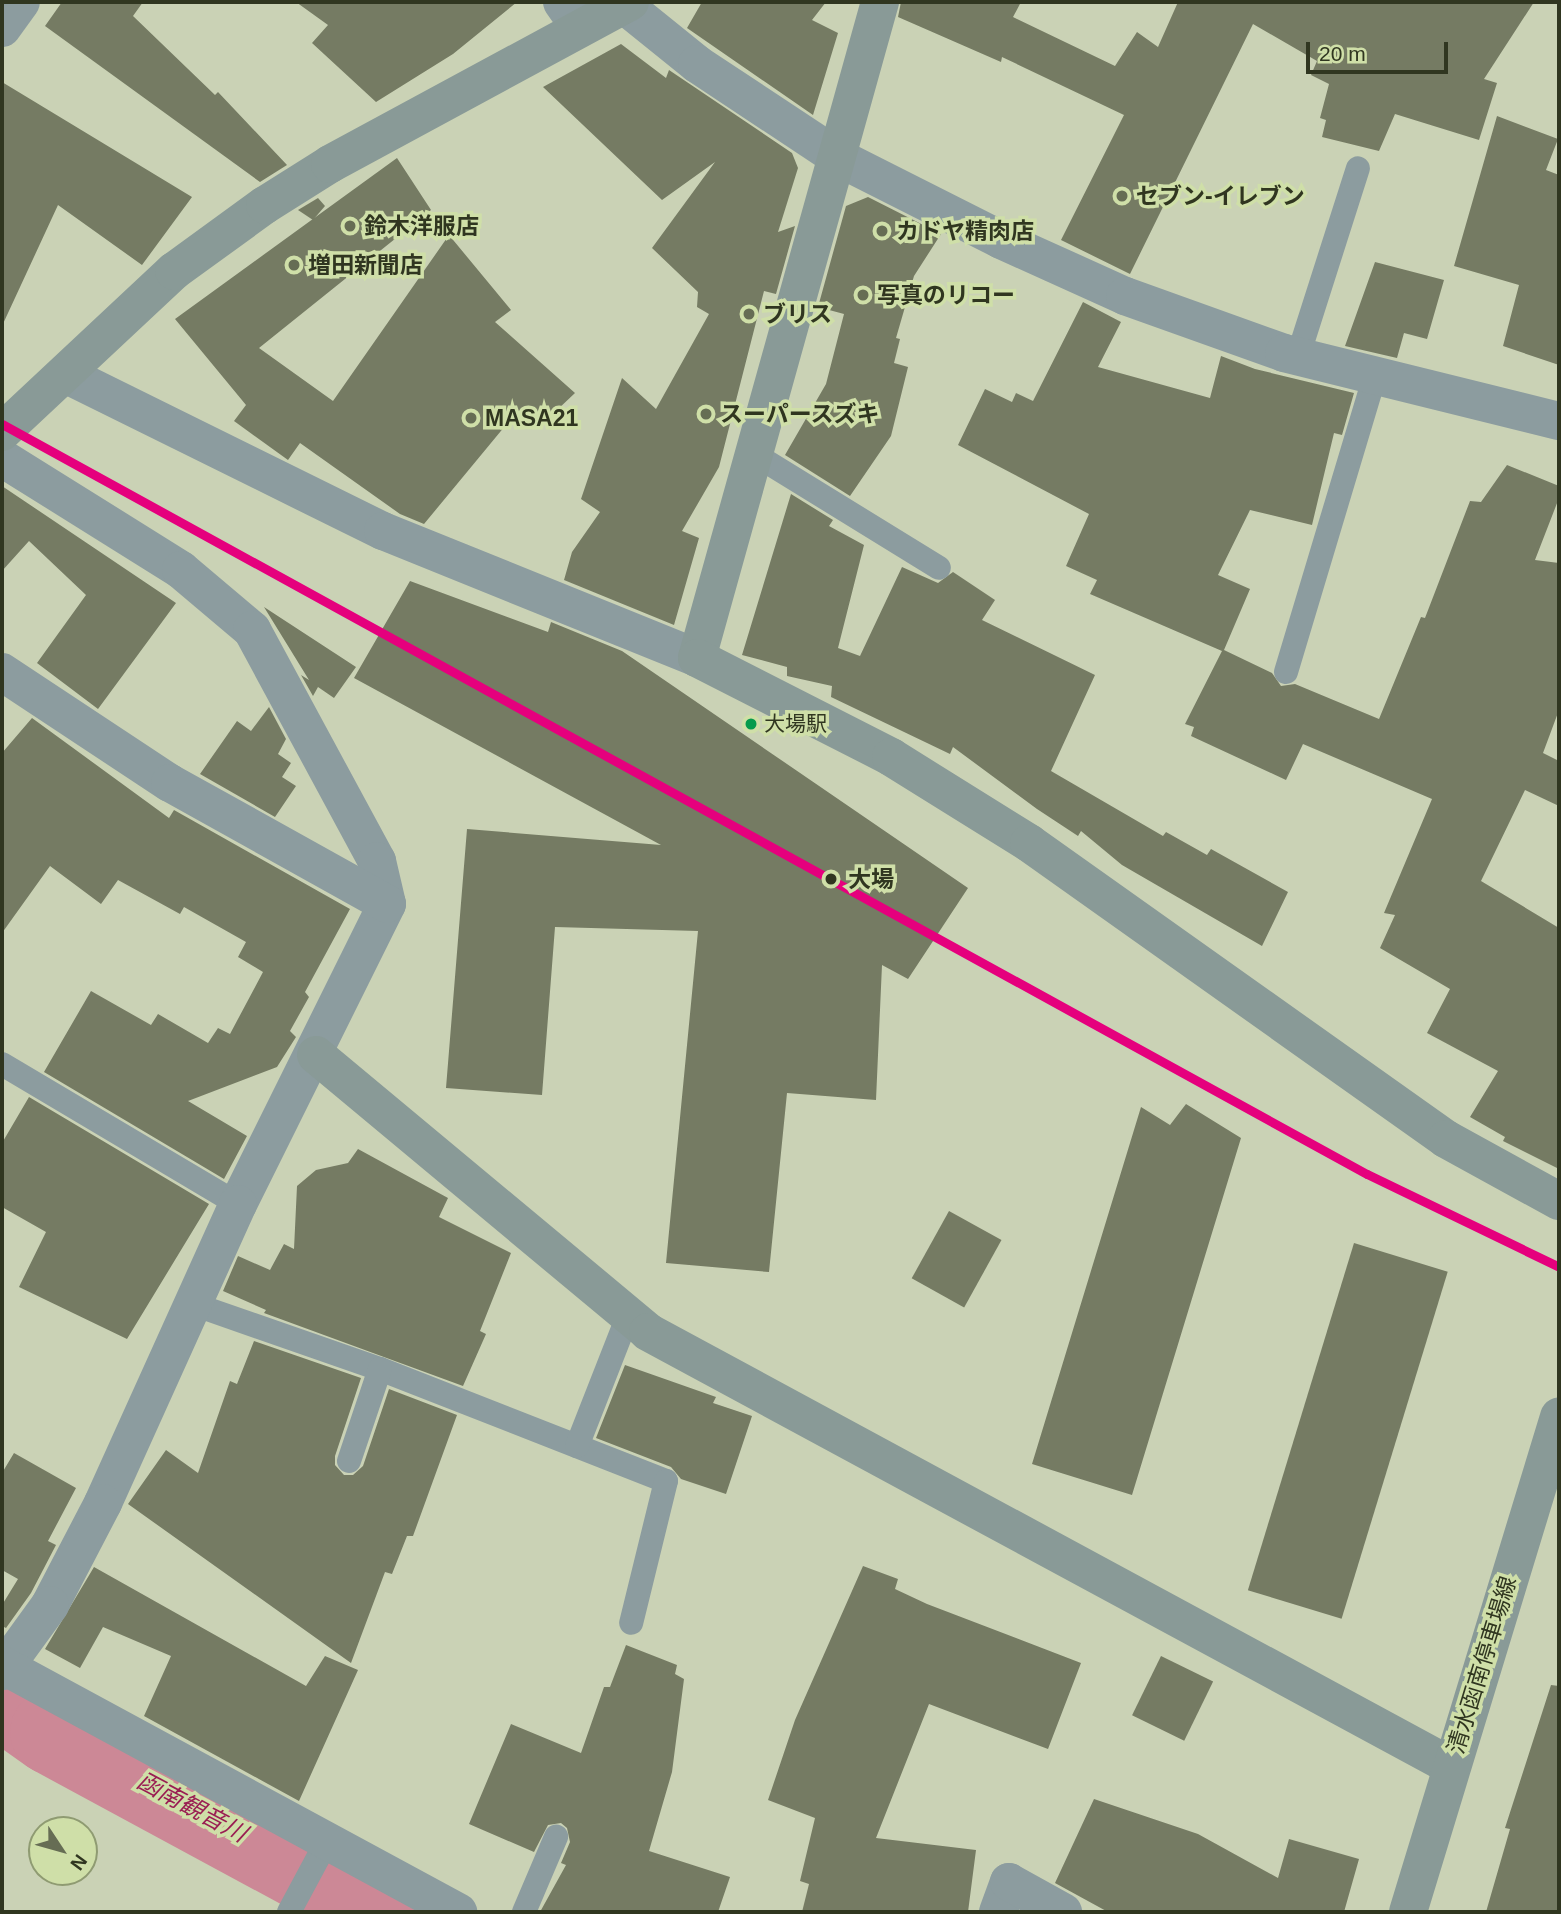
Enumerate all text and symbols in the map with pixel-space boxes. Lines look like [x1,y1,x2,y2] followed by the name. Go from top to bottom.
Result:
[1309,28,1451,72] scale bar
[1319,42,1366,65] text: 20 m
[1136,182,1305,210] place label: セブン-イレブン
[1114,188,1130,204] marker: セブン-イレブン
[364,212,479,240] place label: 鈴木洋服店
[896,217,1034,245] place label: カドヤ精肉店
[342,218,358,234] marker: 鈴木洋服店
[874,223,890,239] marker: カドヤ精肉店
[308,251,423,279] place label: 増田新聞店
[286,257,302,273] marker: 増田新聞店
[877,281,1015,309] place label: 写真のリコー
[855,287,871,303] marker: 写真のリコー
[763,300,832,328] place label: ブリス
[741,306,757,322] marker: ブリス
[720,400,881,428] place label: スーパースズキ
[485,404,578,432] place label: MASA21
[698,406,714,422] marker: スーパースズキ
[463,410,479,426] marker: MASA21
[764,711,827,737] place label: 大場駅
[744,717,758,731] marker: 大場駅
[848,865,894,893] place label: 大場
[820,868,842,890] marker: 大場
[1442,1573,1522,1757] street label: 清水函南停車場線
[132,1766,252,1848] water label: 函南観音川
[28,1816,98,1886] north arrow
[66,1851,91,1874] text: N

